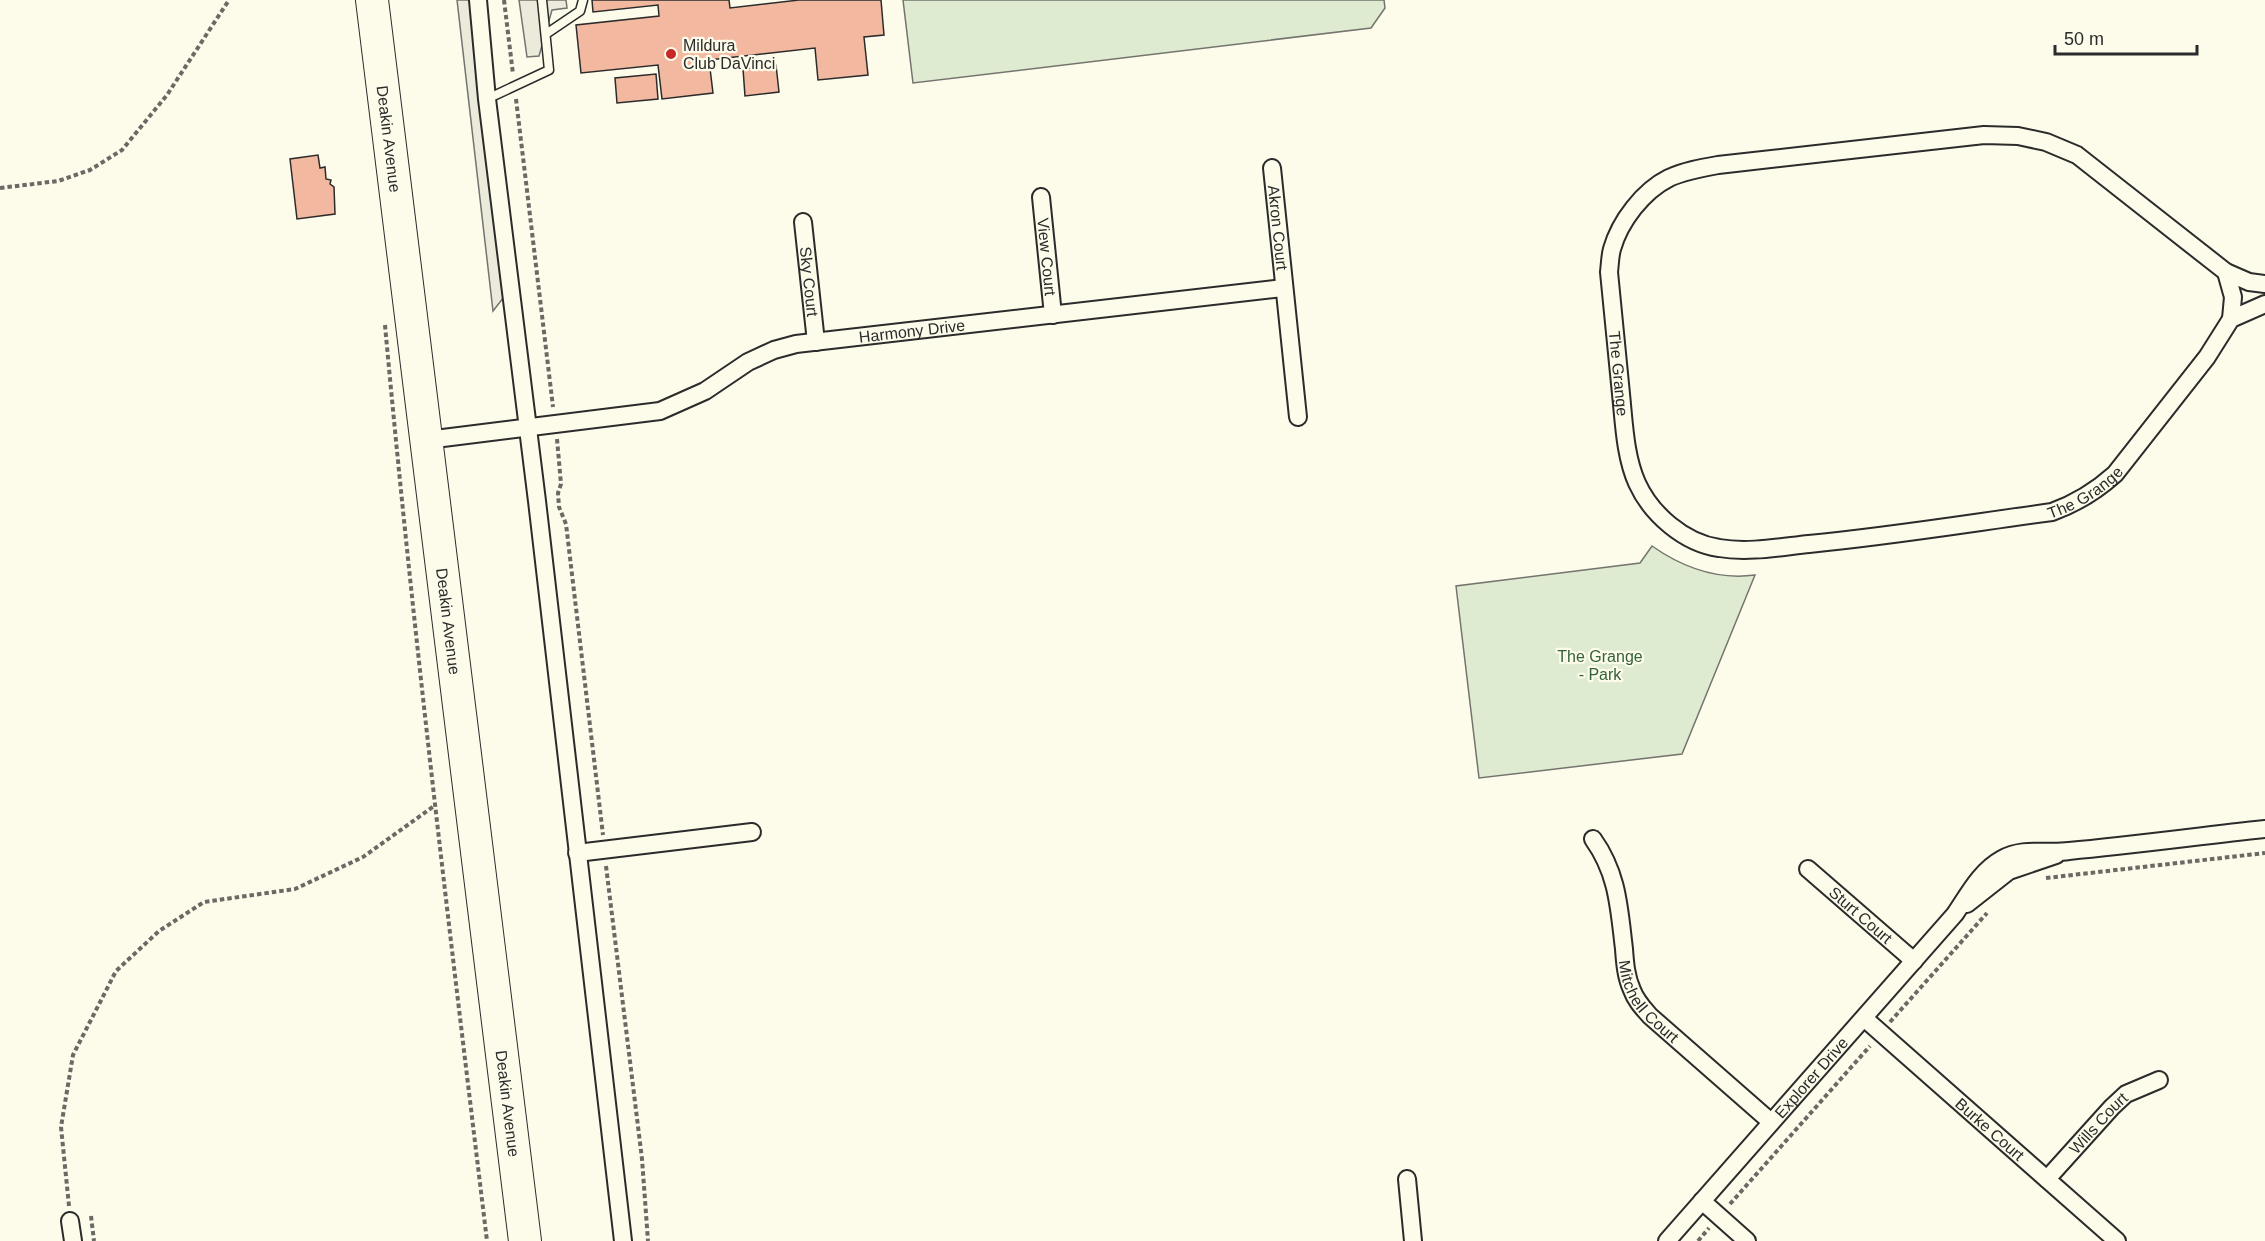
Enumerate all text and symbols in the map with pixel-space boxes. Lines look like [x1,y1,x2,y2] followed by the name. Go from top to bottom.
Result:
[2055,18,2198,56] scale bar
[2064,29,2104,49] text: 50 m
[683,37,775,72] place label: Mildura Club DaVinci
[664,47,678,61] marker: Mildura Club DaVinci
[374,85,404,193] street label: Deakin Avenue
[1265,184,1291,272] street label: Akron Court
[1035,217,1060,297] street label: View Court
[797,246,822,318] street label: Sky Court
[858,316,966,345] street label: Harmony Drive
[1606,330,1632,417] street label: The Grange
[2045,463,2126,521] street label: The Grange
[434,567,464,676] street label: Deakin Avenue
[1557,648,1643,683] park label: The Grange - Park
[1826,883,1896,947] street label: Sturt Court
[1616,959,1683,1046] street label: Mitchell Court
[1771,1034,1851,1121] street label: Explorer Drive
[493,1049,523,1158] street label: Deakin Avenue
[2066,1088,2131,1157] street label: Wills Court
[1952,1094,2028,1164] street label: Burke Court

